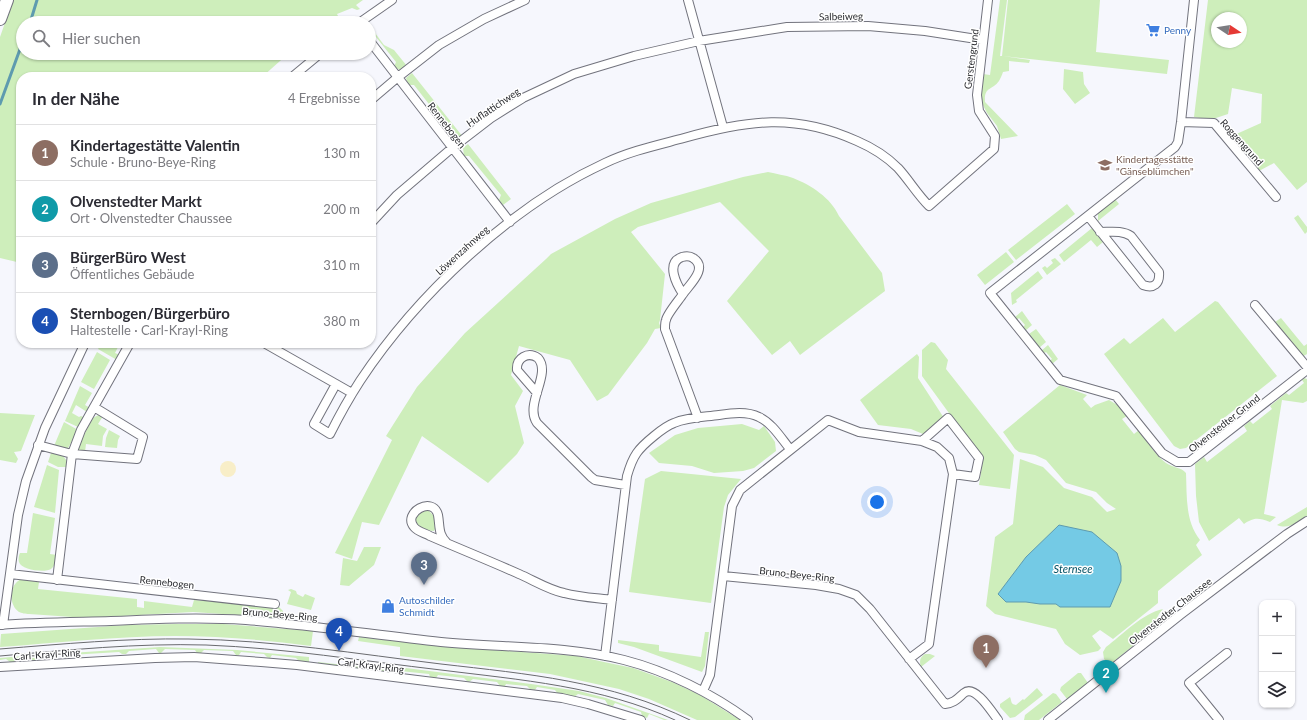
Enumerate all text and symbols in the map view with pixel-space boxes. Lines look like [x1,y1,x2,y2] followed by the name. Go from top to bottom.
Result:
[819,10,863,22] street label: Salbeiweg
[1211,12,1247,48] north arrow
[16,16,376,60] search box
[1145,22,1161,38] supermarket icon: Penny
[1164,24,1192,36] place label: Penny
[30,27,52,49] icon: search
[961,28,981,90] street label: Gerstengrund
[62,29,141,47] text: Hier suchen
[464,85,522,129] street label: Huflattichweg
[32,88,120,109] text: In der Nähe
[288,90,360,106] text: 4 Ergebnisse
[425,100,469,150] street label: Rennebogen
[1218,116,1266,168] street label: Roggengrund
[70,136,240,154] text: Kindertagestätte Valentin
[41,145,49,161] text: 1
[323,145,360,161] text: 130 m
[1116,153,1194,177] place label: Kindertagesstätte "Gänseblümchen"
[70,154,216,170] text: Schule · Bruno-Beye-Ring
[1097,157,1113,173] school or university icon: Kindertagesstätte "Gänseblümchen"
[70,192,202,210] text: Olvenstedter Markt
[41,201,49,217] text: 2
[323,201,360,217] text: 200 m
[70,210,232,226] text: Ort · Olvenstedter Chaussee
[433,223,491,277] street label: Löwenzahnweg
[70,248,186,266] text: BürgerBüro West
[41,257,49,273] text: 3
[323,257,360,273] text: 310 m
[70,266,194,282] text: Öffentliches Gebäude
[70,304,230,322] text: Sternbogen/Bürgerbüro
[41,313,49,329] text: 4
[323,313,360,329] text: 380 m
[70,322,228,338] text: Haltestelle · Carl-Krayl-Ring
[1186,391,1262,455] street label: Olvenstedter Grund
[867,492,887,512] your location
[411,552,437,585] pin: 3
[1054,562,1092,575] water label: Sternsee
[759,564,835,584] street label: Bruno-Beye-Ring
[139,573,195,591] street label: Rennebogen
[1126,575,1214,647] street label: Olvenstedter Chaussee
[399,594,455,618] place label: Autoschilder Schmidt
[380,598,396,614] shop icon: Autoschilder Schmidt
[1259,600,1295,708] map controls
[1259,600,1295,636] button: +
[242,605,318,623] street label: Bruno-Beye-Ring
[326,618,352,651] pin: 4
[973,635,999,668] pin: 1
[1259,636,1295,672] button: −
[13,646,81,662] street label: Carl-Krayl-Ring
[337,655,405,675] street label: Carl-Krayl-Ring
[1093,660,1119,693] pin: 2
[1259,672,1295,708] button: layers

